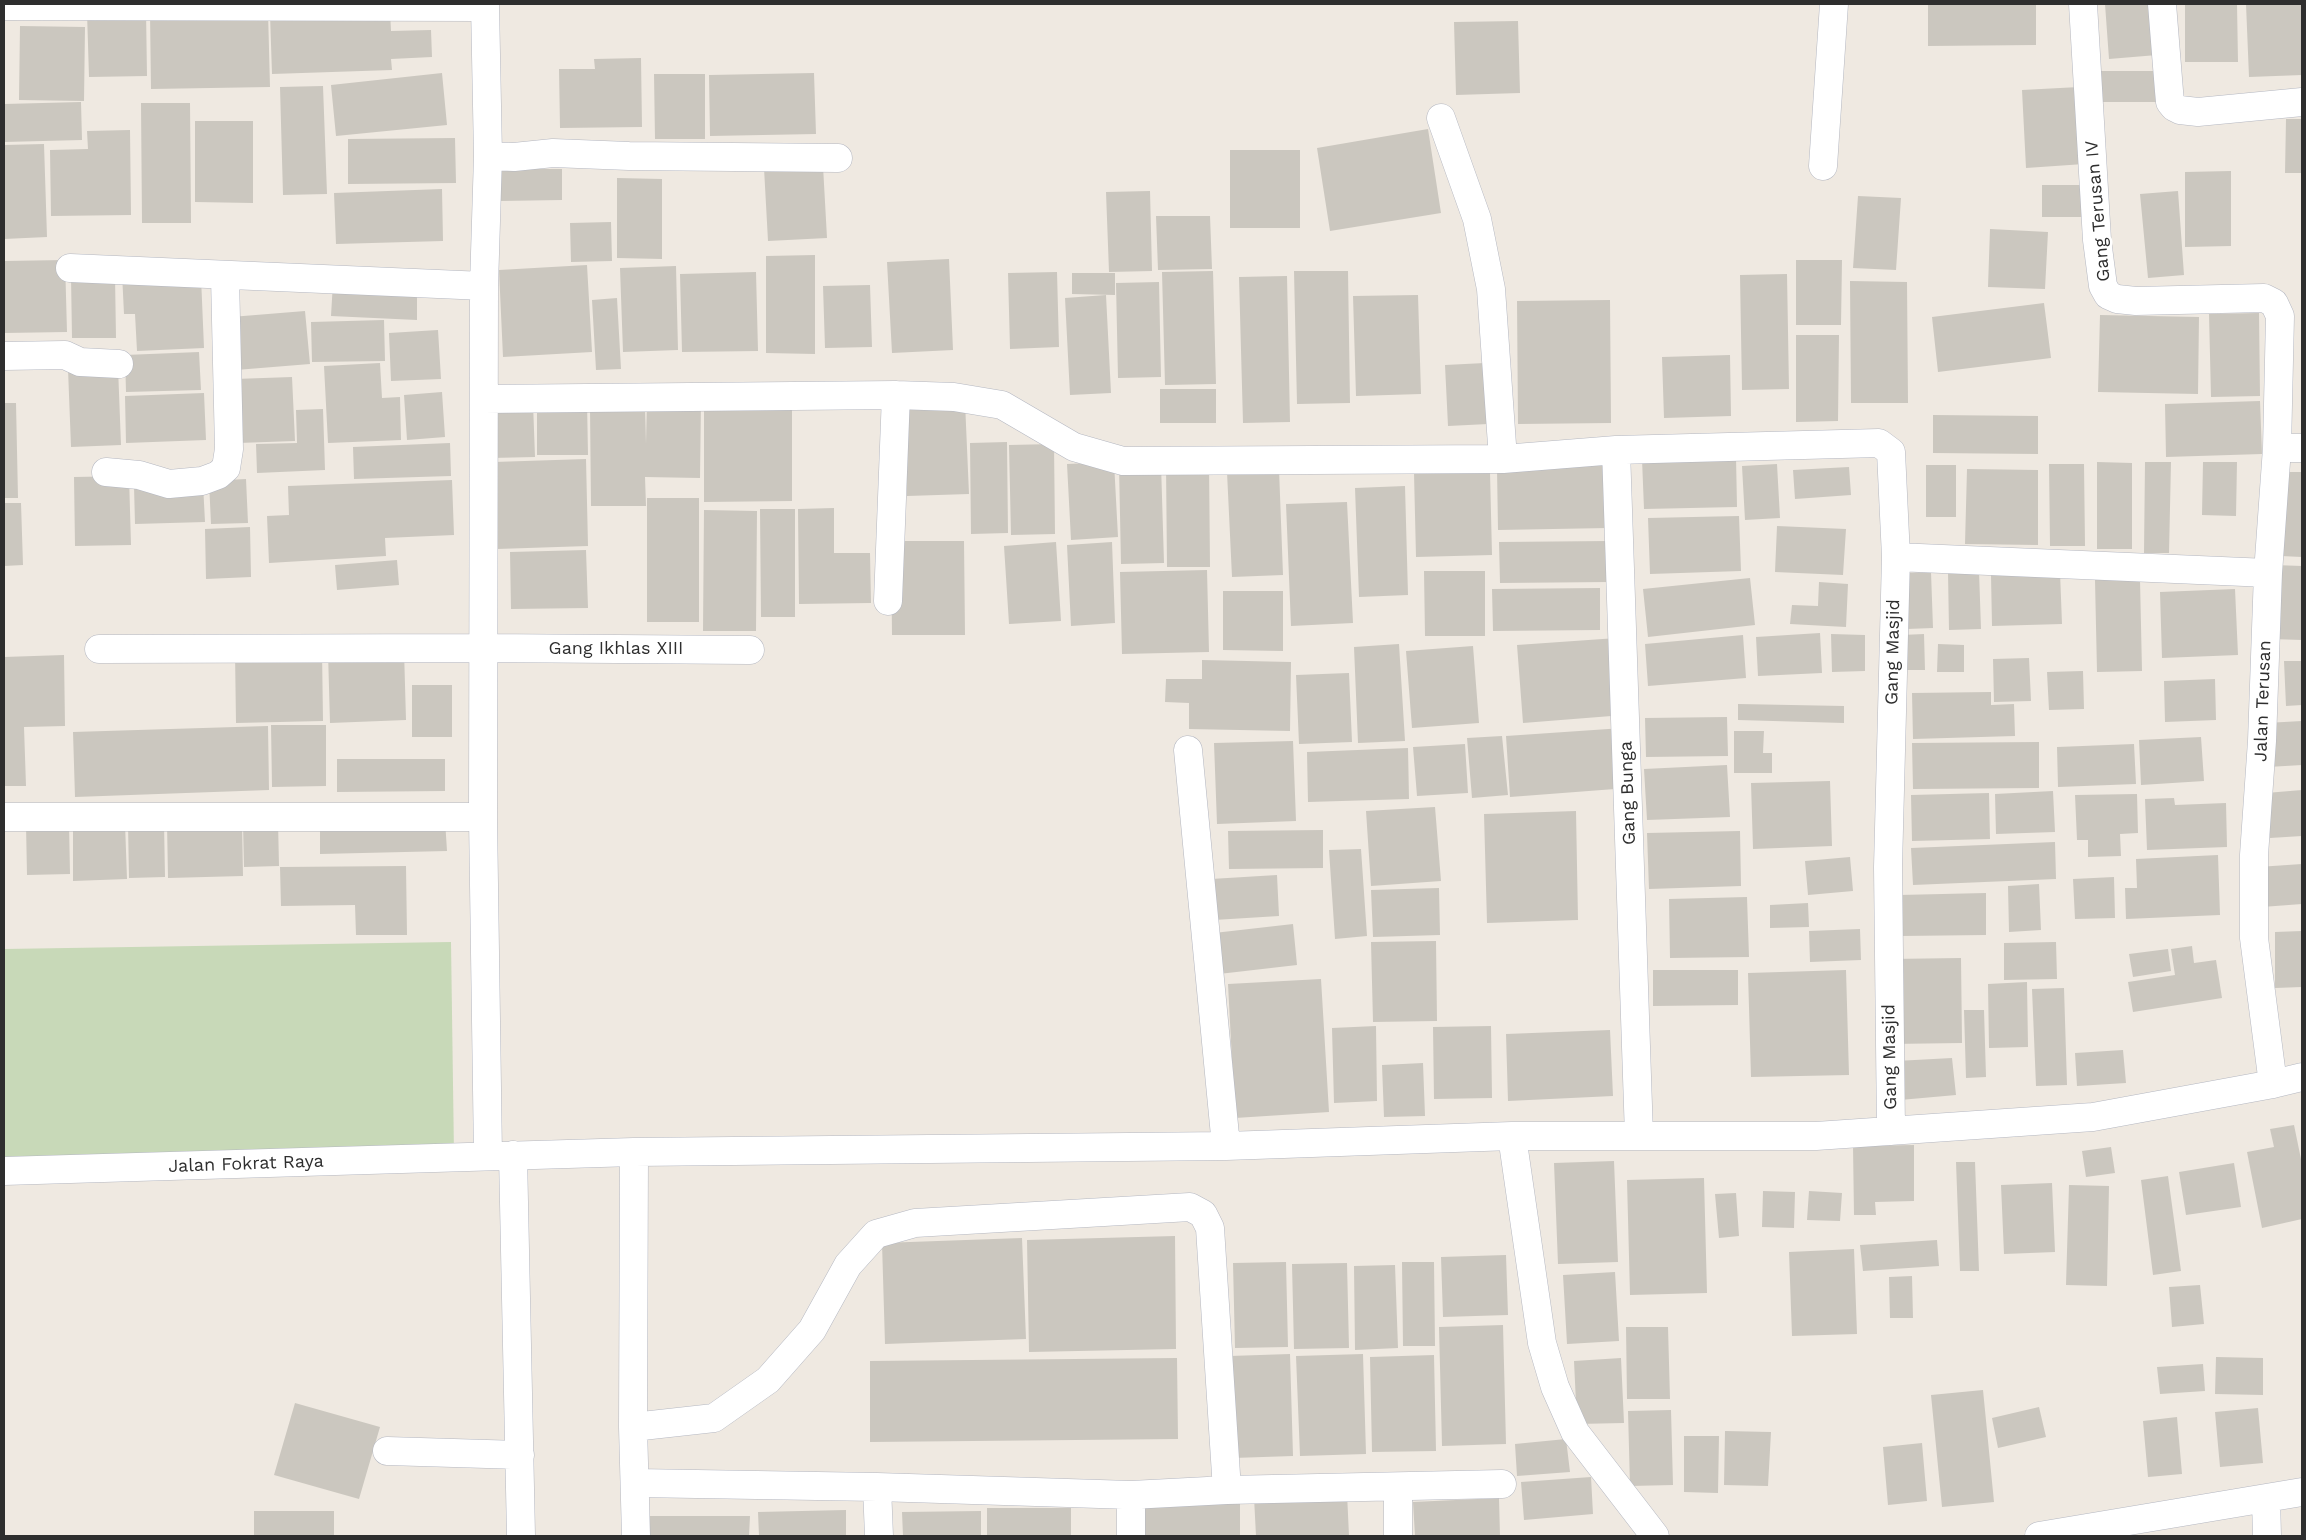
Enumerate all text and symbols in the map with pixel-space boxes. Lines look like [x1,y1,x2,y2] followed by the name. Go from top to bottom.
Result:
[2081,139,2115,283] street label: Gang Terusan IV
[1881,599,1905,705] street label: Gang Masjid
[549,638,683,660] street label: Gang Ikhlas XIII
[2250,640,2276,762] street label: Jalan Terusan
[1615,741,1641,845] street label: Gang Bunga
[1878,1004,1902,1110] street label: Gang Masjid
[168,1150,324,1178] street label: Jalan Fokrat Raya

